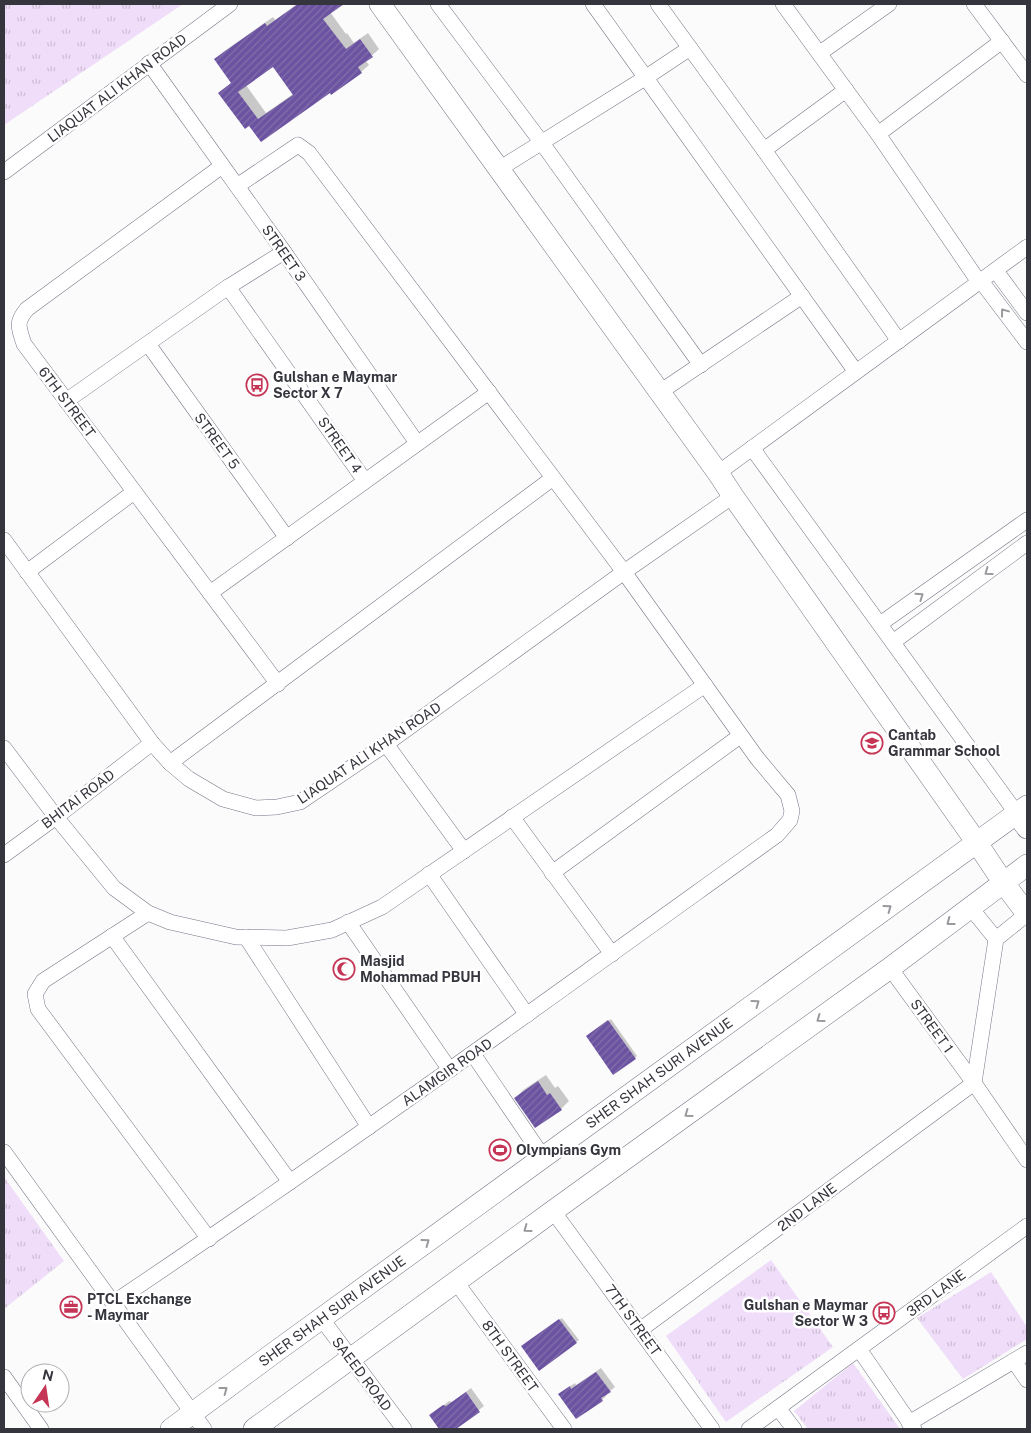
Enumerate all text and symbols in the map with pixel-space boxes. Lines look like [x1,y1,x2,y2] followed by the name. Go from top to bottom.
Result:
[44,31,190,145] street label: LIAQUAT ALI KHAN ROAD
[259,222,309,284] street label: STREET 3
[1001,308,1010,318] one-way arrow
[35,364,99,440] street label: 6TH STREET
[273,369,397,401] place label: Gulshan e Maymar Sector X 7
[245,373,269,397] bus stop icon: Gulshan e Maymar Sector X 7
[191,410,243,472] street label: STREET 5
[315,414,365,476] street label: STREET 4
[985,566,994,574] one-way arrow
[914,593,923,602] one-way arrow
[294,699,444,807] street label: LIAQUAT ALI KHAN ROAD
[888,727,1001,759] place label: Cantab Grammar School
[860,731,884,755] school or university icon: Cantab Grammar School
[38,766,118,832] street label: BHITAI ROAD
[882,905,892,914] one-way arrow
[947,917,956,925] one-way arrow
[360,953,481,985] place label: Masjid Mohammad PBUH
[332,957,356,981] mosque icon: Masjid Mohammad PBUH
[907,996,957,1056] street label: STREET 1
[750,1000,760,1009] one-way arrow
[816,1013,826,1022] one-way arrow
[583,1014,735,1132] street label: SHER SHAH SURI AVENUE
[399,1035,495,1109] street label: ALAMGIR ROAD
[684,1108,694,1117] one-way arrow
[488,1138,512,1162] sports icon: Olympians Gym
[516,1142,621,1158] place label: Olympians Gym
[774,1180,840,1234] street label: 2ND LANE
[524,1223,533,1232] one-way arrow
[420,1239,430,1248] one-way arrow
[256,1252,408,1370] street label: SHER SHAH SURI AVENUE
[903,1266,969,1320] street label: 3RD LANE
[602,1281,664,1359] street label: 7TH STREET
[87,1291,191,1323] place label: PTCL Exchange - Maymar
[59,1295,83,1319] office icon: PTCL Exchange - Maymar
[744,1297,868,1329] place label: Gulshan e Maymar Sector W 3
[872,1301,896,1325] bus stop icon: Gulshan e Maymar Sector W 3
[479,1317,541,1395] street label: 8TH STREET
[329,1334,395,1414] street label: SAEED ROAD
[20,1363,70,1413] north arrow
[41,1366,55,1384] text: N
[218,1387,227,1395] one-way arrow

